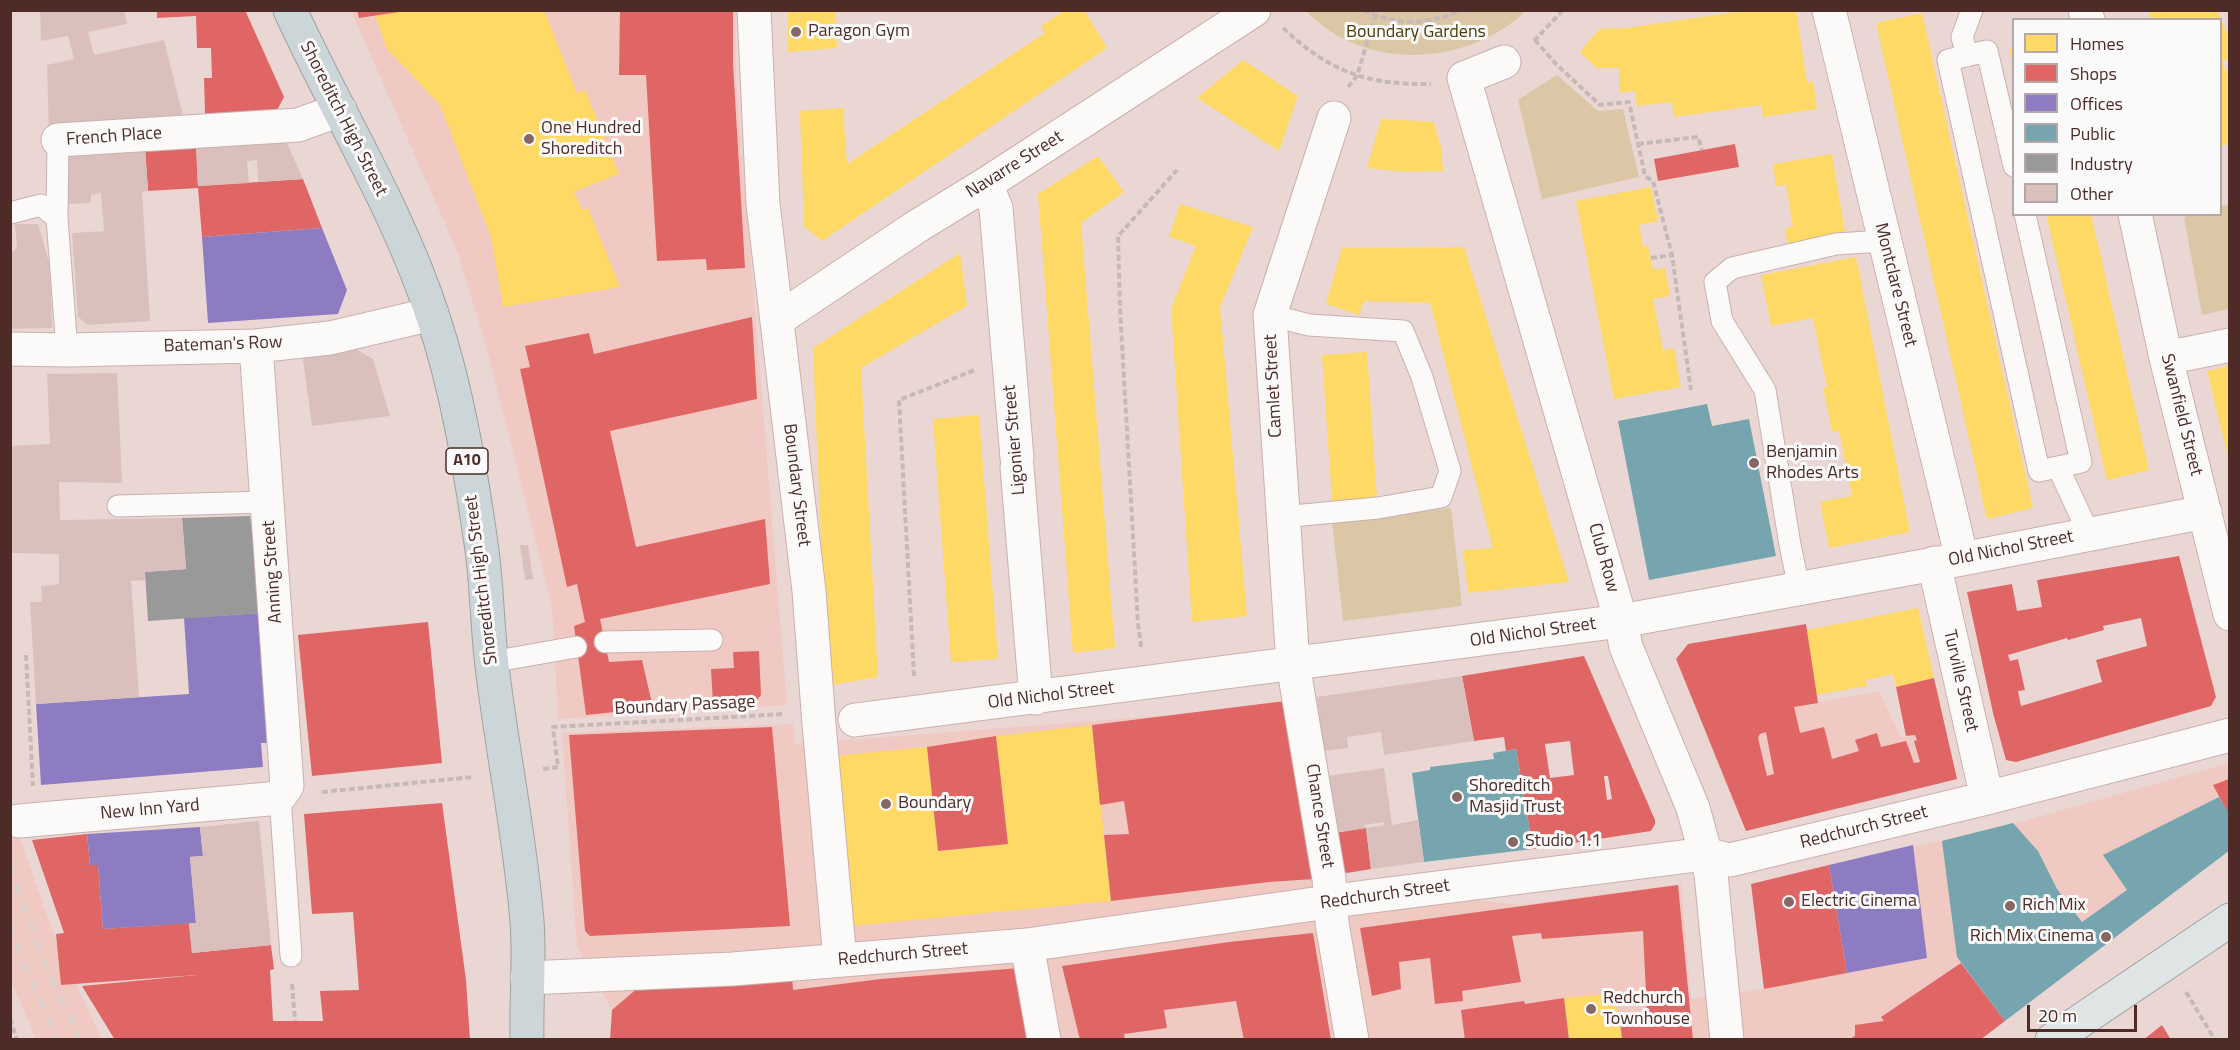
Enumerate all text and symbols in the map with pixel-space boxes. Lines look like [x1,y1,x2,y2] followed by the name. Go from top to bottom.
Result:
[2012,18,2222,216] legend
[808,21,910,43] place label: Paragon Gym
[1346,22,1486,44] park label: Boundary Gardens
[789,25,803,39] marker: Paragon Gym
[2070,30,2124,57] text: Homes
[295,38,391,200] street label: Shoreditch High Street
[2070,60,2117,87] text: Shops
[2070,90,2123,117] text: Offices
[541,118,641,160] place label: One Hundred Shoreditch
[2070,120,2116,147] text: Public
[65,123,163,151] street label: French Place
[962,127,1068,203] street label: Navarre Street
[522,132,536,146] marker: One Hundred Shoreditch
[2070,150,2133,177] text: Industry
[2070,180,2113,207] text: Other
[1869,221,1921,349] street label: Montclare Street
[163,332,283,358] street label: Bateman's Row
[1261,334,1287,438] street label: Camlet Street
[2155,352,2207,478] street label: Swanfield Street
[999,384,1031,496] street label: Ligonier Street
[778,422,814,548] street label: Boundary Street
[1766,442,1859,484] place label: Benjamin Rhodes Arts
[446,448,488,474] road number: A10
[1747,456,1761,470] marker: Benjamin Rhodes Arts
[461,494,503,666] street label: Shoreditch High Street
[259,520,287,624] street label: Anning Street
[1583,521,1623,595] street label: Club Row
[1947,526,2075,572] street label: Old Nichol Street
[1469,613,1597,653] street label: Old Nichol Street
[1938,628,1982,734] street label: Turville Street
[987,678,1115,714] street label: Old Nichol Street
[614,692,756,720] street label: Boundary Passage
[1300,762,1338,870] street label: Chance Street
[1469,776,1561,818] place label: Shoreditch Masjid Trust
[1450,790,1464,804] marker: Shoreditch Masjid Trust
[898,793,971,815] place label: Boundary
[99,795,201,825] street label: New Inn Yard
[879,797,893,811] marker: Boundary
[1798,802,1930,854] street label: Redchurch Street
[1525,831,1601,853] place label: Studio 1.1
[1506,835,1520,849] marker: Studio 1.1
[1319,875,1451,915] street label: Redchurch Street
[1801,891,1917,913] place label: Electric Cinema
[1782,895,1796,909] marker: Electric Cinema
[2022,895,2086,917] place label: Rich Mix
[2003,899,2017,913] marker: Rich Mix
[1970,926,2094,948] place label: Rich Mix Cinema
[2099,930,2113,944] marker: Rich Mix Cinema
[837,939,969,971] street label: Redchurch Street
[1603,988,1690,1030] place label: Redchurch Townhouse
[2030,993,2140,1031] scale bar
[1584,1002,1598,1016] marker: Redchurch Townhouse
[2038,1002,2077,1029] text: 20 m

